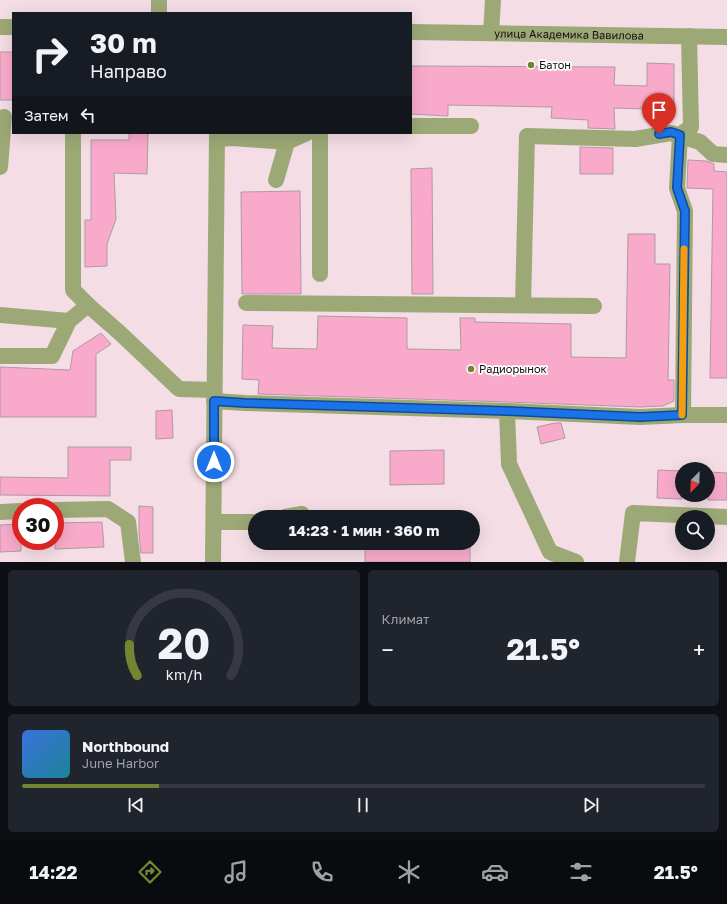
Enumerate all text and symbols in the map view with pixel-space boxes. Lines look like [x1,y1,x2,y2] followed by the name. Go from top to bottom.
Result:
[90,26,157,59] text: 30 m
[494,26,644,42] street label: улица Академика Вавилова
[24,28,76,80] icon: right
[539,58,571,71] place label: Батон
[90,60,167,82] text: Направо
[526,60,536,70] marker: Батон
[642,93,676,134] pin
[648,99,670,121] icon: arrive
[77,104,99,126] icon: left
[24,106,69,124] text: Затем
[479,362,547,375] place label: Радиорынок
[466,364,476,374] marker: Радиорынок
[193,441,235,483] position arrow
[675,462,715,502] north arrow
[675,462,715,550] map controls
[12,498,64,550] speed limit sign: 30
[675,510,715,550] button: search
[289,521,439,539] text: 14:23 · 1 мин · 360 m
[382,611,429,627] text: Климат
[158,618,210,668] text: 20
[507,631,580,667] text: 21.5°
[382,636,394,663] text: −
[693,636,705,663] text: +
[166,666,202,683] text: km/h
[82,737,169,755] text: Northbound
[82,755,159,771] text: June Harbor
[125,794,147,816] icon: previous
[352,794,374,816] icon: pause
[580,794,602,816] icon: next
[136,858,164,886] icon: directions
[222,858,250,886] icon: music
[308,858,336,886] icon: phone
[395,858,423,886] icon: climate
[481,858,509,886] icon: car
[567,858,595,886] icon: filters
[29,861,77,883] text: 14:22
[654,861,698,883] text: 21.5°

